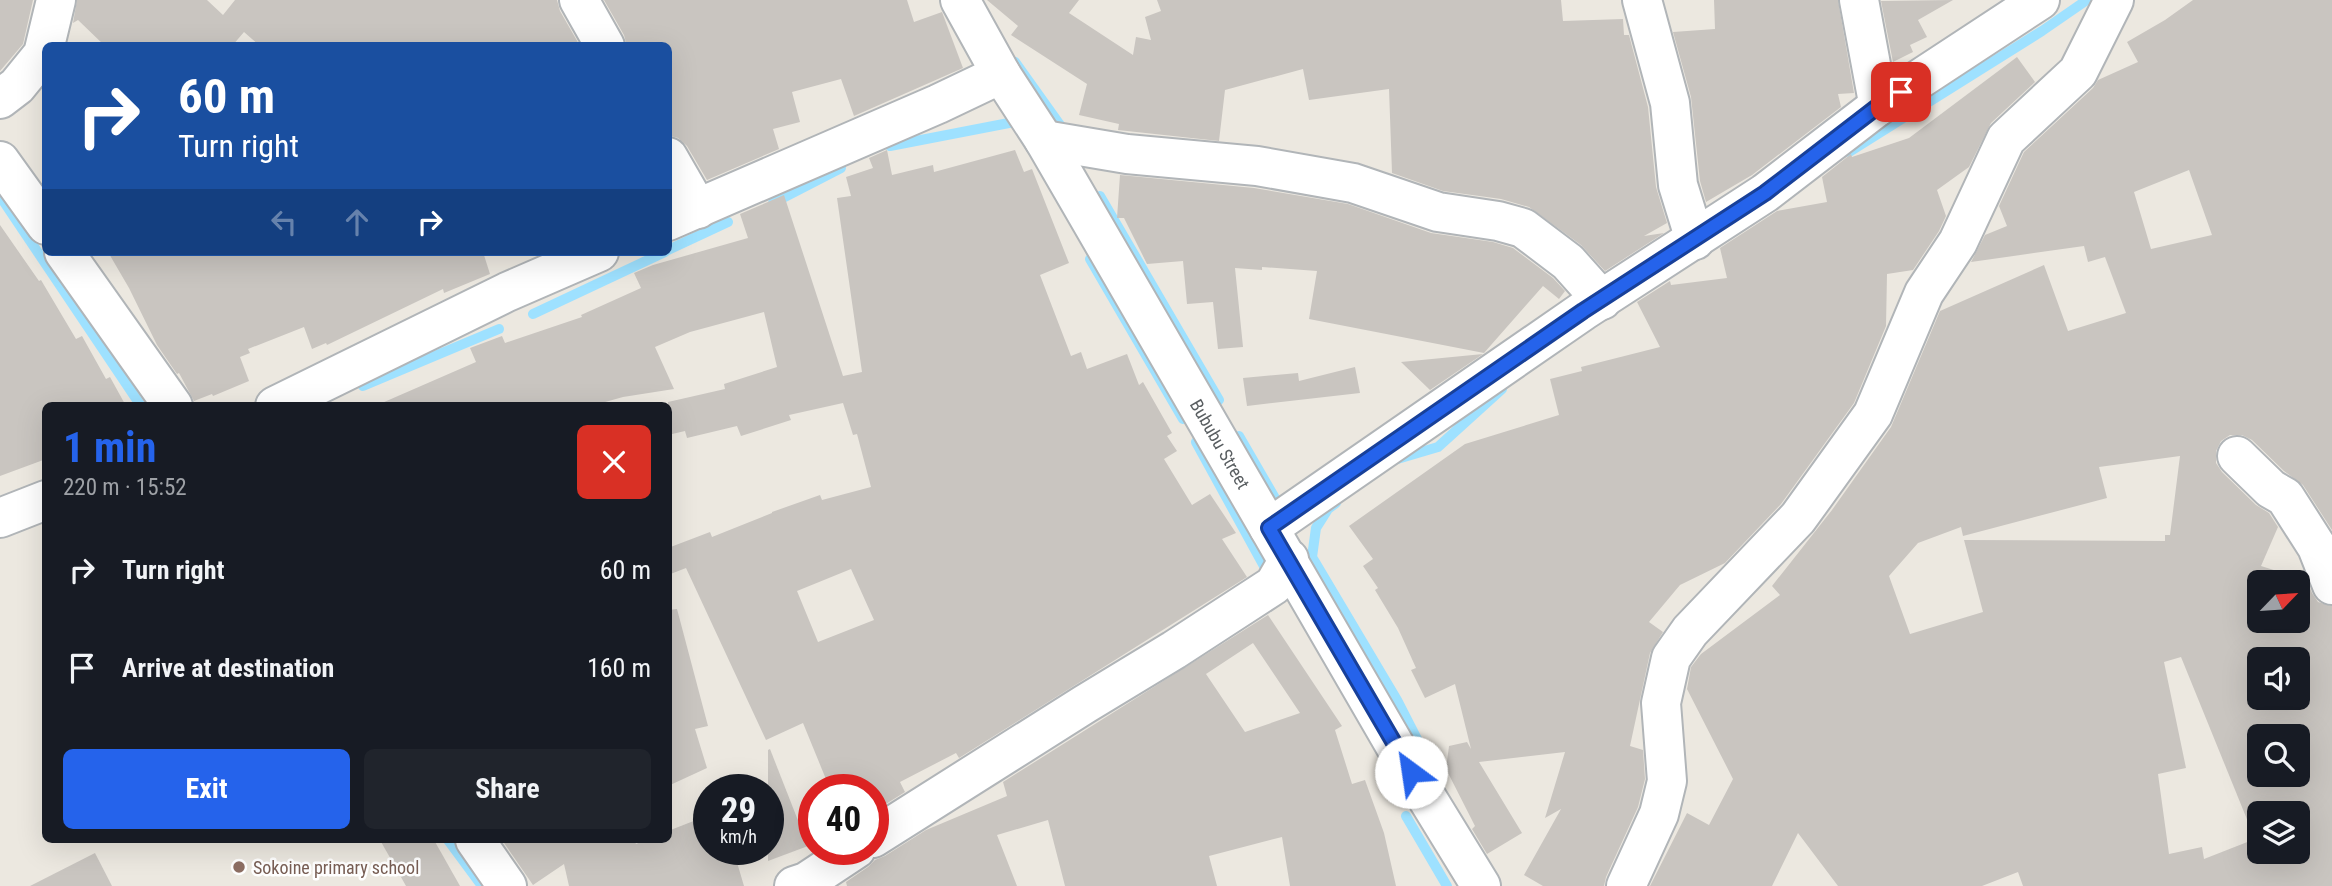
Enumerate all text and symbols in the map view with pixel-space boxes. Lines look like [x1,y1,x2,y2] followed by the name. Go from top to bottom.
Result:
[1871,62,1931,122] pin
[178,68,275,125] text: 60 m
[63,70,154,161] icon: right
[1882,73,1920,111] icon: arrive
[178,127,299,165] text: Turn right
[265,203,303,241] icon: left
[338,203,376,241] icon: ahead
[411,203,449,241] icon: right
[1186,395,1254,493] street label: Bububu Street
[63,423,156,472] text: 1 min
[577,425,651,499] button: close
[63,474,187,501] text: 220 m · 15:52
[63,551,101,589] icon: right
[122,555,224,585] text: Turn right
[600,555,651,585] text: 60 m
[2247,570,2310,634] north arrow
[2247,570,2310,864] map controls
[2247,647,2310,710] button: sound
[63,649,101,687] icon: arrive
[122,653,334,683] text: Arrive at destination
[587,653,651,683] text: 160 m
[2247,724,2310,787] button: search
[1374,735,1448,809] position arrow
[63,749,350,829] button: Exit
[364,749,651,829] button: Share
[798,774,889,865] speed limit sign: 40
[721,790,756,831] text: 29
[2247,801,2310,864] button: layers
[720,826,757,847] text: km/h
[253,857,419,878] place label: Sokoine primary school
[231,859,247,875] marker: Sokoine primary school

